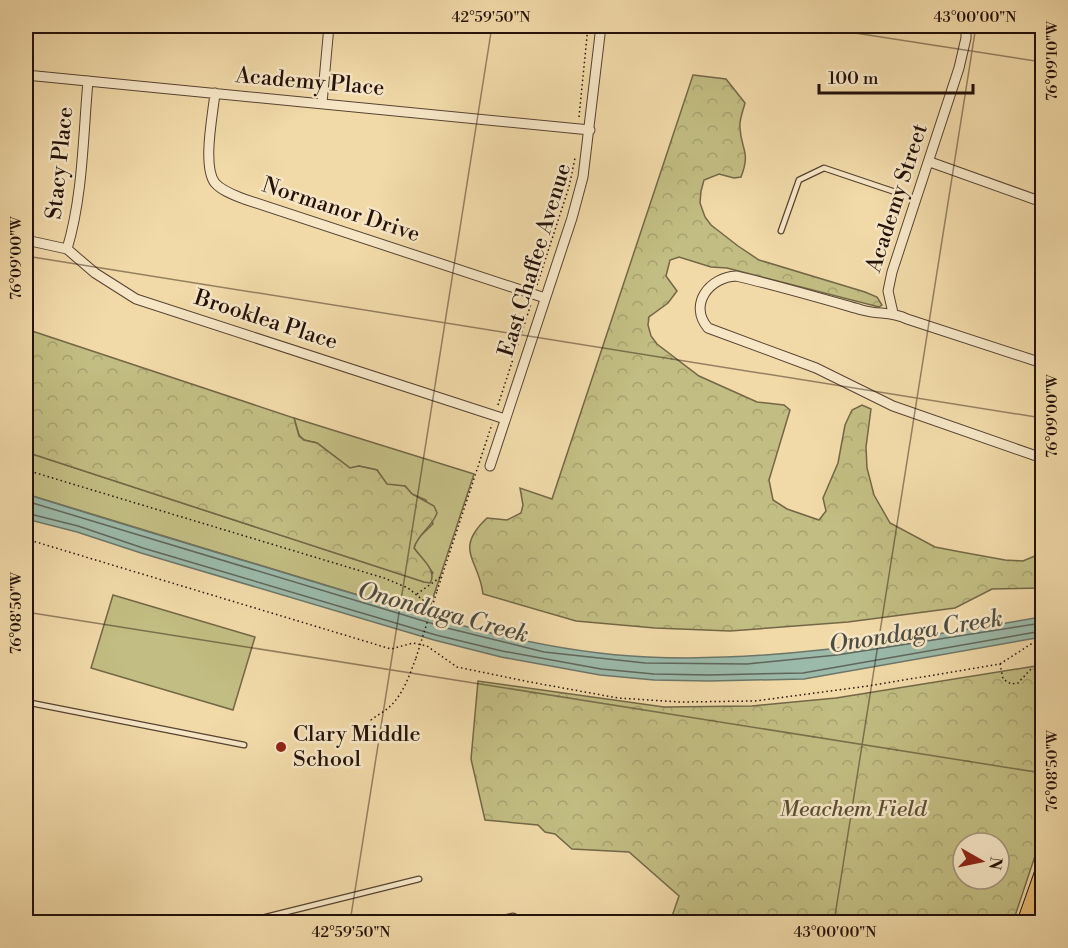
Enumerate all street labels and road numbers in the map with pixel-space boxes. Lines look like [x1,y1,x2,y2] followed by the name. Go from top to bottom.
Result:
[233,62,386,102] street label: Academy Place
[41,105,79,221] street label: Stacy Place
[860,120,934,277] street label: Academy Street
[493,160,577,360] street label: East Chaffee Avenue
[259,172,423,248] street label: Normanor Drive
[190,284,341,356] street label: Brooklea Place

